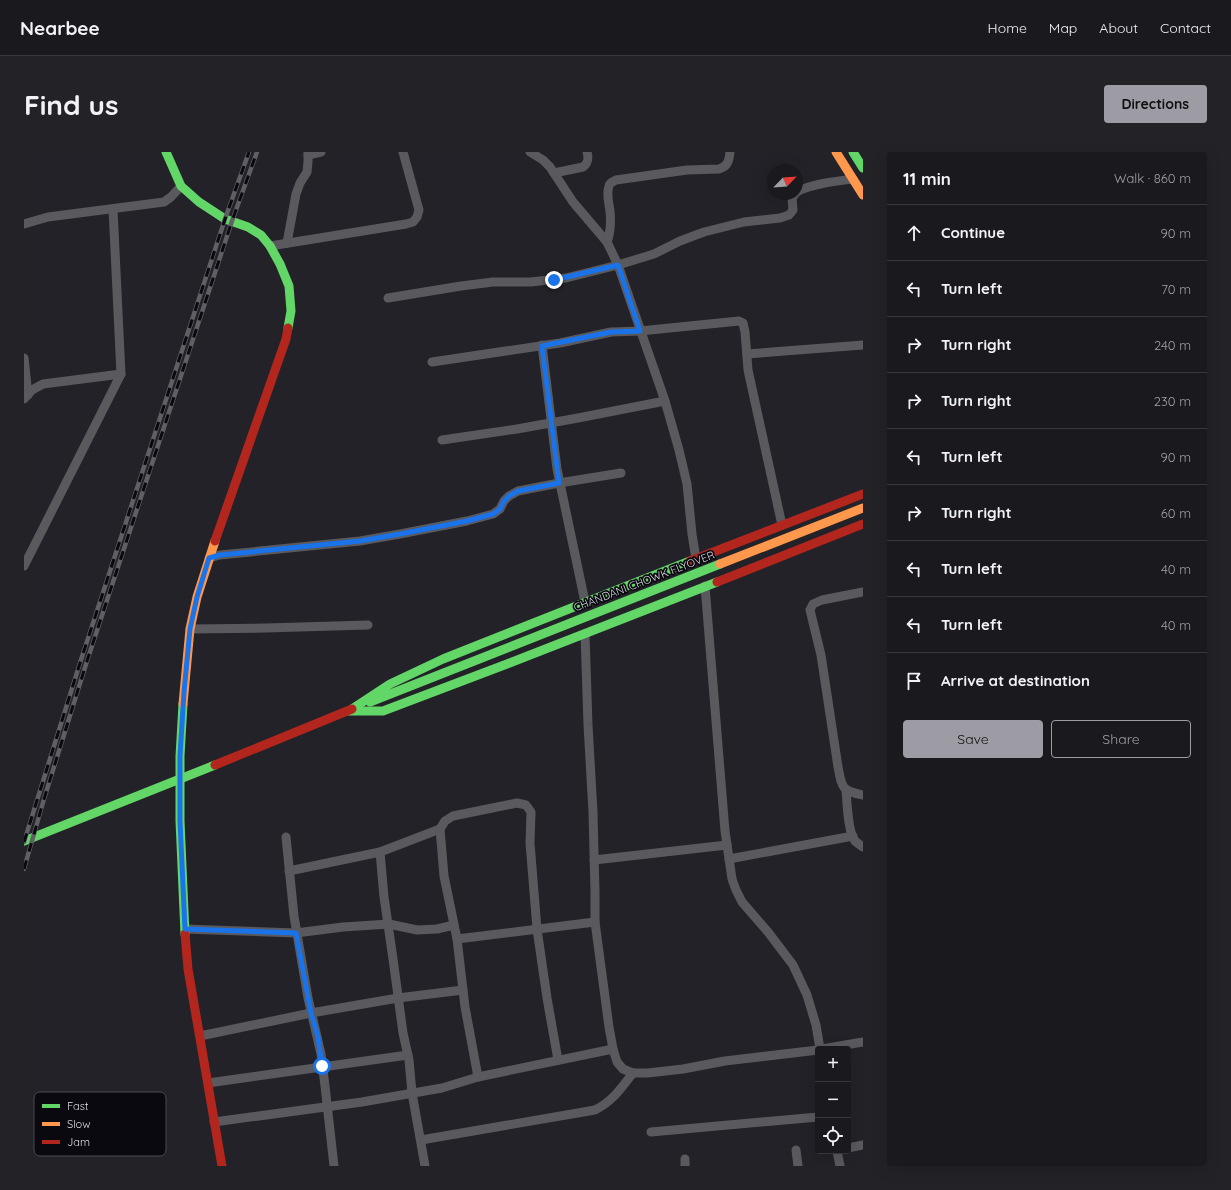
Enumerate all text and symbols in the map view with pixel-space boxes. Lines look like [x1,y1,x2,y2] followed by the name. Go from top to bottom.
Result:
[20,16,100,40] text: Nearbee
[988,19,1027,37] text: Home
[1049,19,1077,37] text: Map
[1099,19,1138,37] text: About
[1160,19,1211,37] text: Contact
[1104,85,1207,123] button: Directions
[24,87,118,122] text: Find us
[767,164,803,200] north arrow
[903,168,951,189] text: 11 min
[1114,170,1191,186] text: Walk · 860 m
[903,222,925,244] icon: ahead
[941,223,1005,242] text: Continue
[1161,225,1191,241] text: 90 m
[545,271,563,289] route end
[903,278,925,300] icon: left
[941,279,1003,298] text: Turn left
[1161,281,1191,297] text: 70 m
[903,334,925,356] icon: right
[941,335,1012,354] text: Turn right
[1154,337,1191,353] text: 240 m
[903,390,925,412] icon: right
[941,391,1012,410] text: Turn right
[1154,393,1191,409] text: 230 m
[903,446,925,468] icon: left
[941,447,1003,466] text: Turn left
[1161,449,1191,465] text: 90 m
[903,502,925,524] icon: right
[941,503,1012,522] text: Turn right
[1161,505,1191,521] text: 60 m
[571,548,717,614] street label: CHANDANI CHOWK FLYOVER
[903,558,925,580] icon: left
[941,559,1003,578] text: Turn left
[1161,561,1191,577] text: 40 m
[903,614,925,636] icon: left
[941,615,1003,634] text: Turn left
[1161,617,1191,633] text: 40 m
[903,670,925,692] icon: arrive
[941,671,1090,690] text: Arrive at destination
[903,720,1043,758] button: Save
[1051,720,1191,758] button: Share
[815,1046,851,1154] map controls
[815,1046,851,1082] button: +
[313,1057,331,1075] route start
[815,1082,851,1118] button: −
[34,1092,166,1156] legend
[67,1099,89,1113] text: Fast
[67,1117,91,1131] text: Slow
[815,1118,851,1154] button: locate
[67,1135,90,1149] text: Jam

